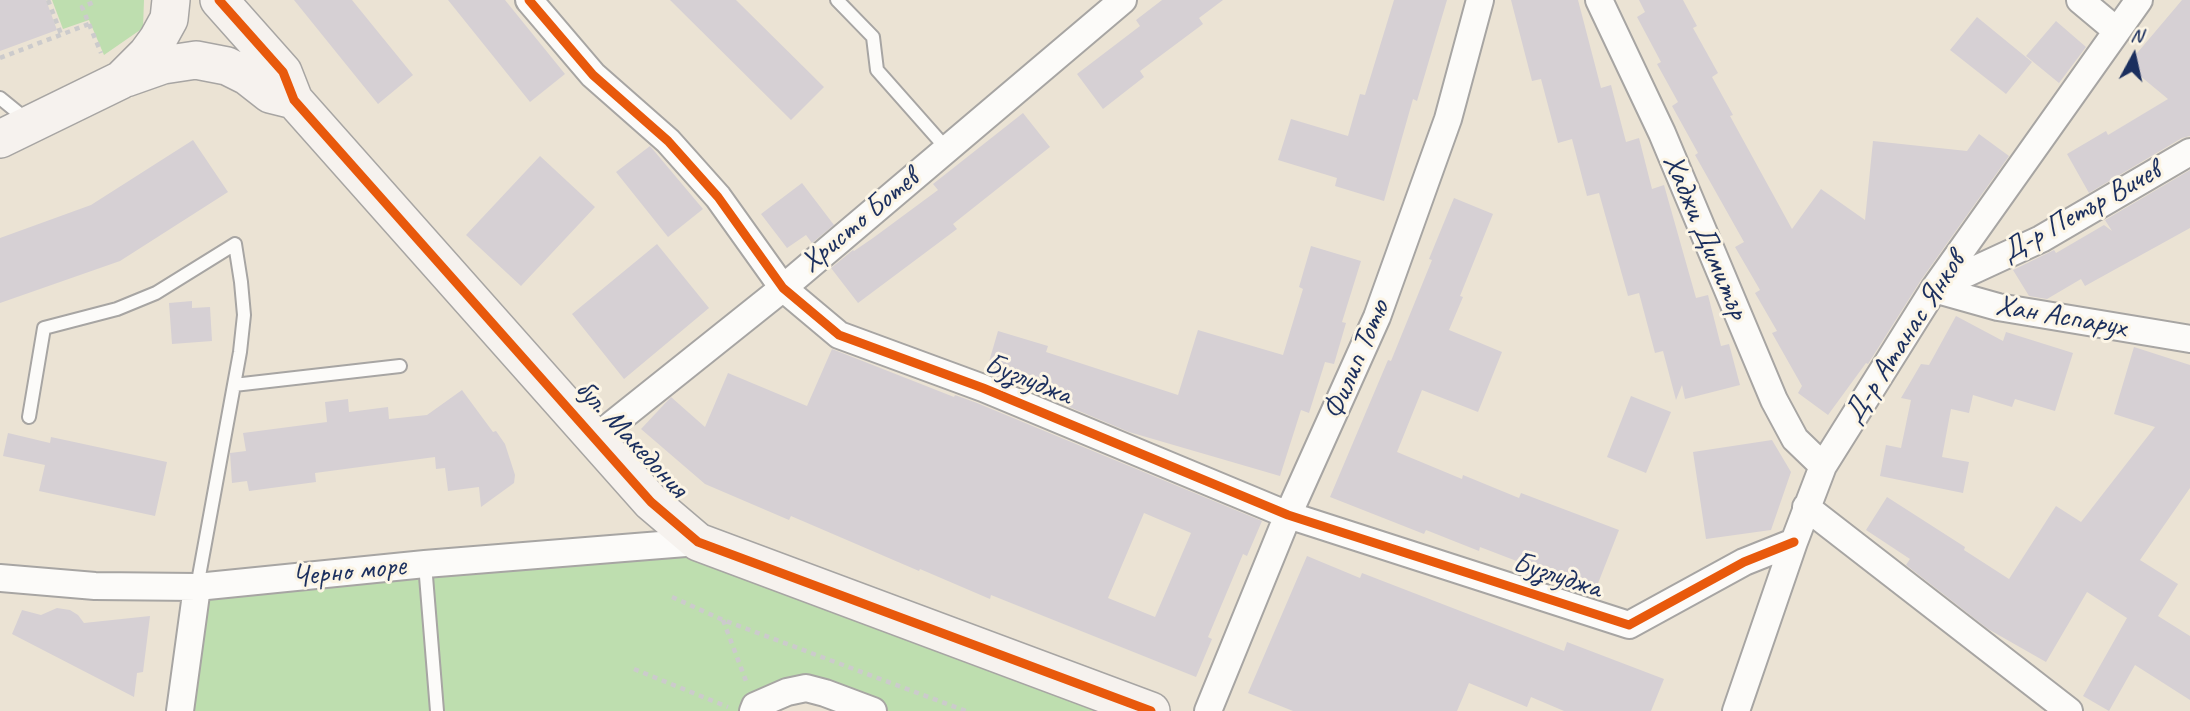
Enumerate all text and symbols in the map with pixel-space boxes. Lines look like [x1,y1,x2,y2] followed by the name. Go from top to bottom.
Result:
[2099,21,2169,91] north arrow
[2129,23,2144,48] text: N
[1654,149,1756,325] street label: Хаджи Димитър
[1995,154,2167,270] street label: Д-р Петър Вичев
[794,161,926,281] street label: Христо Ботев
[1836,246,1974,430] street label: Д-р Атанас Янков
[1993,288,2129,346] street label: Хан Аспарух
[1316,295,1398,425] street label: Филип Тотю
[979,346,1077,414] street label: Бузлуджа
[567,372,695,506] street label: бул. Македония
[1508,545,1606,607] street label: Бузлуджа
[290,548,408,596] street label: Черно море

